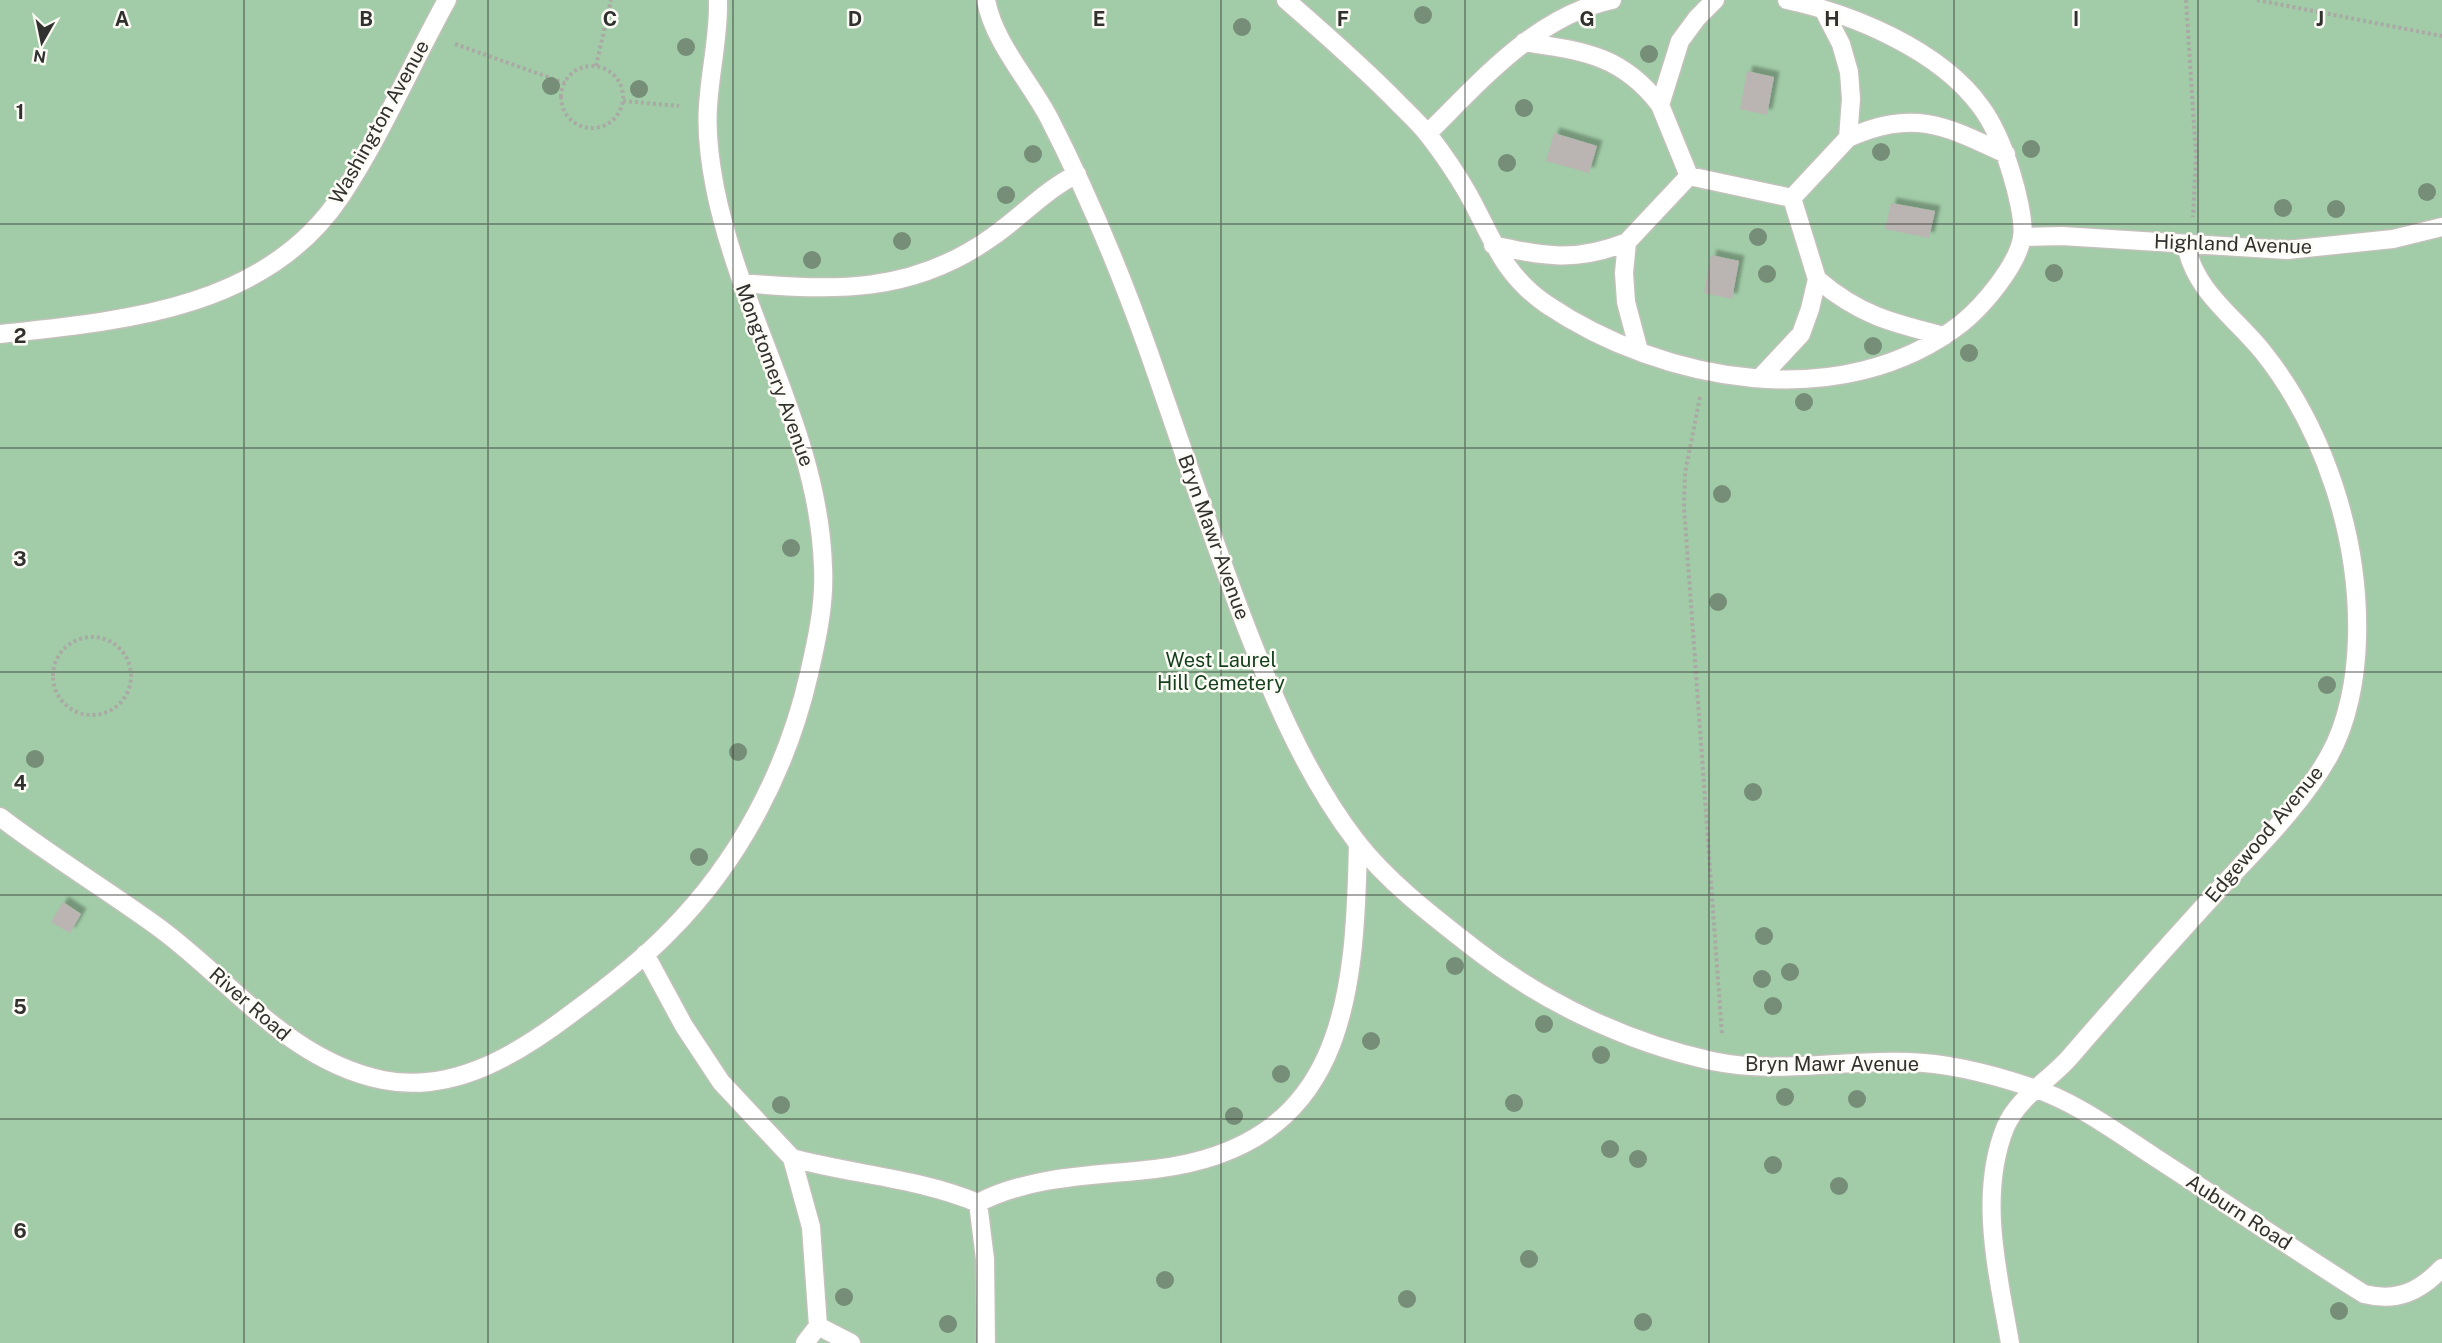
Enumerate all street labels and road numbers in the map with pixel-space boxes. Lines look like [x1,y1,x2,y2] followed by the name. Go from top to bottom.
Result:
[324,36,434,208] street label: Washington Avenue
[2153,229,2313,259] street label: Highland Avenue
[731,280,819,470] street label: Mongtomery Avenue
[1173,451,1255,623] street label: Bryn Mawr Avenue
[2200,761,2328,907] street label: Edgewood Avenue
[205,962,295,1046] street label: River Road
[1745,1052,1919,1076] street label: Bryn Mawr Avenue
[2182,1169,2296,1255] street label: Auburn Road

